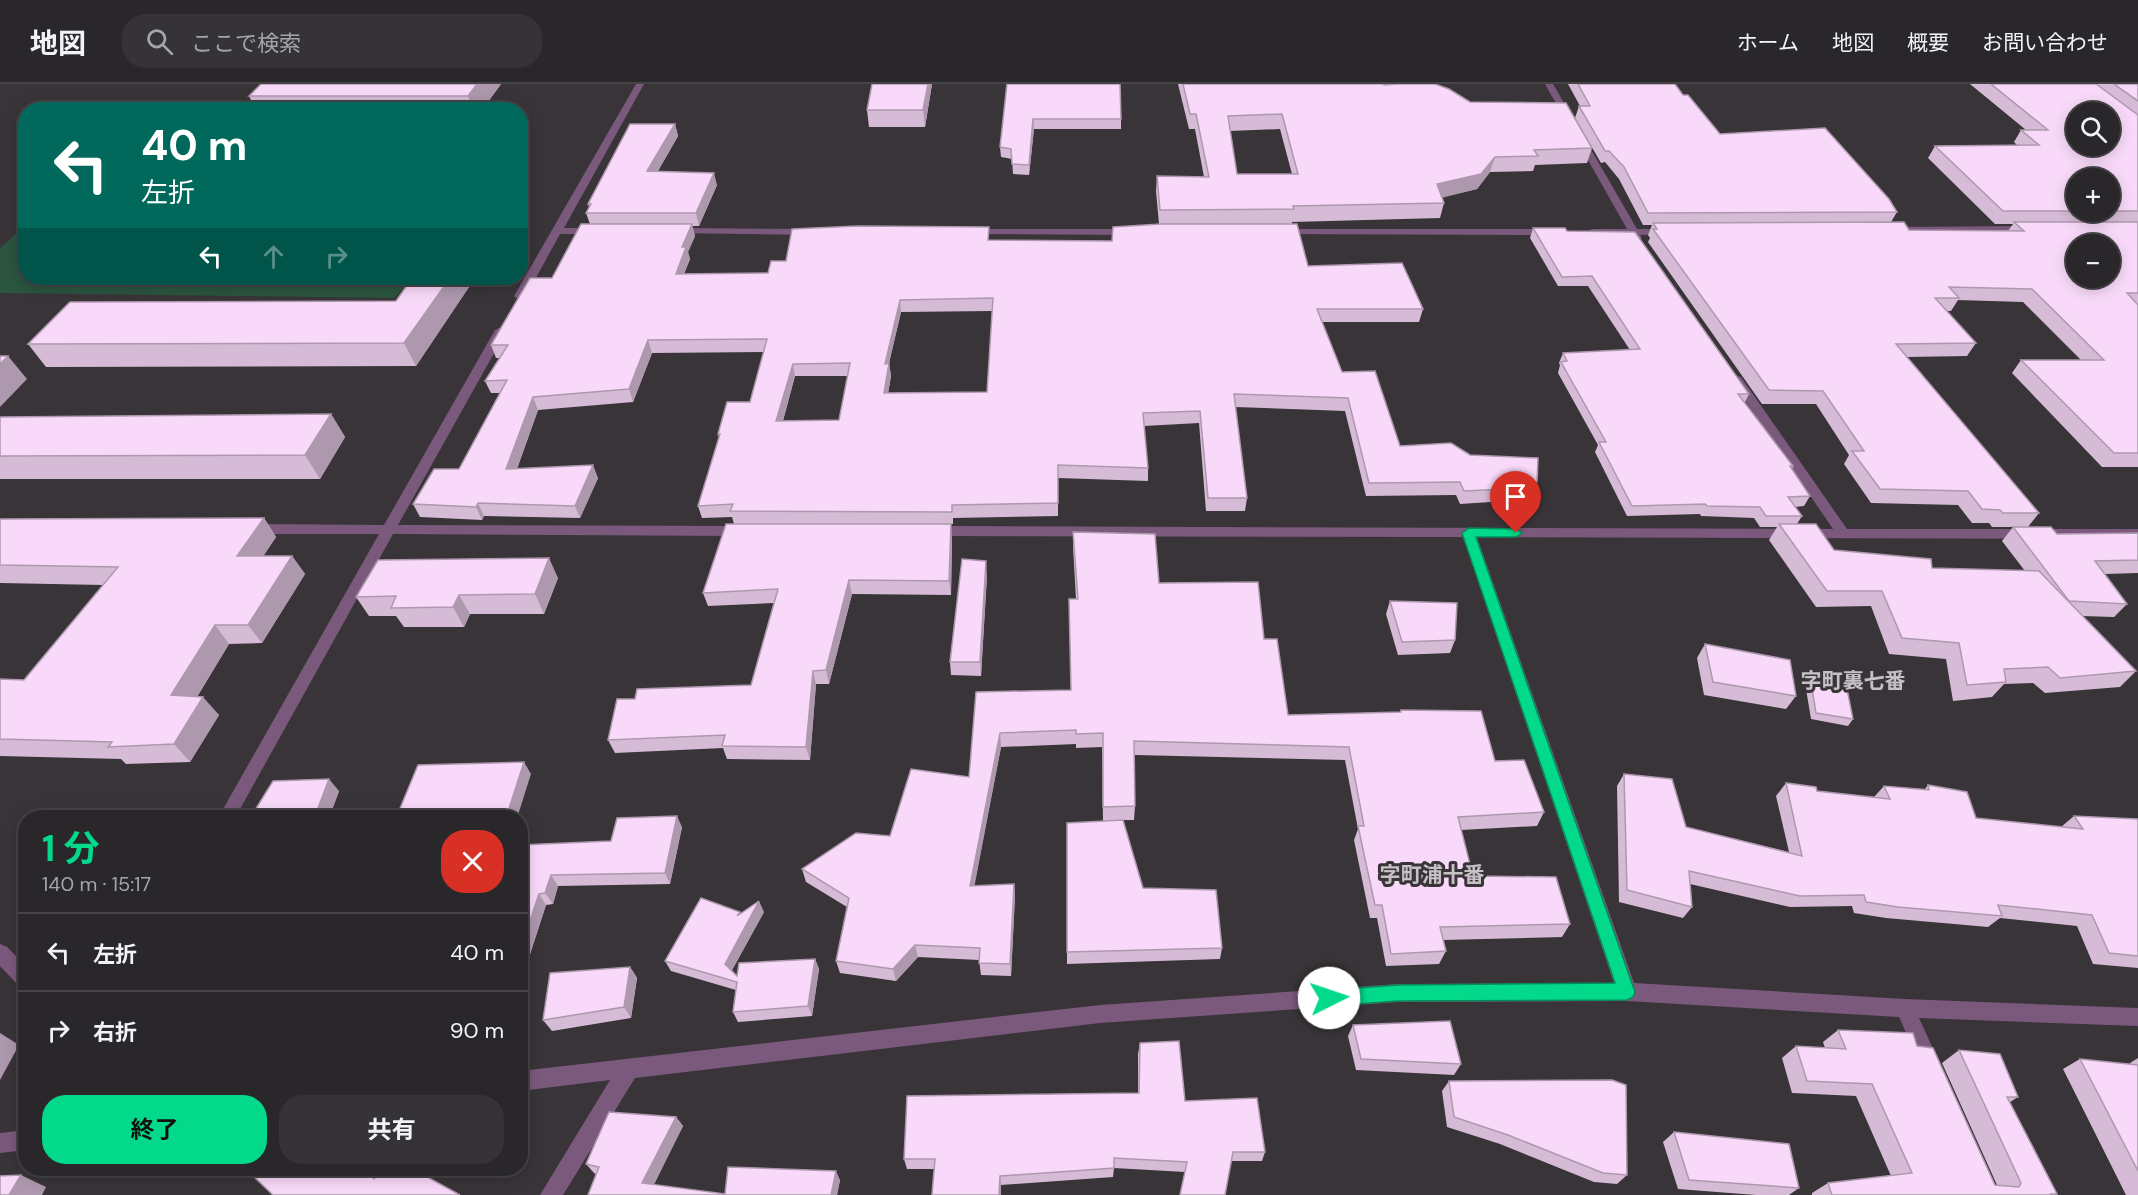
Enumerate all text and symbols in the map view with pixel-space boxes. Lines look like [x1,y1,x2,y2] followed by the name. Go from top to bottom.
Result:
[122,14,542,68] search box
[30,25,86,62] text: 地図
[143,25,176,58] icon: search
[191,29,301,58] text: ここで検索
[1737,29,1799,57] text: ホーム
[1832,29,1874,57] text: 地図
[1907,29,1949,57] text: 概要
[1982,29,2108,57] text: お問い合わせ
[2066,102,2120,288] map controls
[2066,102,2120,156] button: search
[141,118,247,173] text: 40 m
[42,126,120,204] icon: left
[2066,168,2120,222] button: +
[141,175,195,210] text: 左折
[2066,234,2120,288] button: −
[194,240,227,273] icon: left
[257,240,290,273] icon: ahead
[320,240,353,273] icon: right
[1490,471,1541,533] pin
[1499,480,1532,513] icon: arrive
[1801,667,1906,695] district label: 字町裏七番
[42,825,100,872] text: 1 分
[441,830,504,893] button: close
[1380,861,1485,889] district label: 字町浦十番
[42,871,151,897] text: 140 m · 15:17
[42,936,75,969] icon: left
[450,938,504,967] text: 40 m
[93,940,137,969] text: 左折
[1297,966,1361,1030] position arrow
[42,1014,75,1047] icon: right
[450,1016,504,1045] text: 90 m
[93,1018,137,1047] text: 右折
[42,1095,267,1164] button: 終了
[279,1095,504,1164] button: 共有

